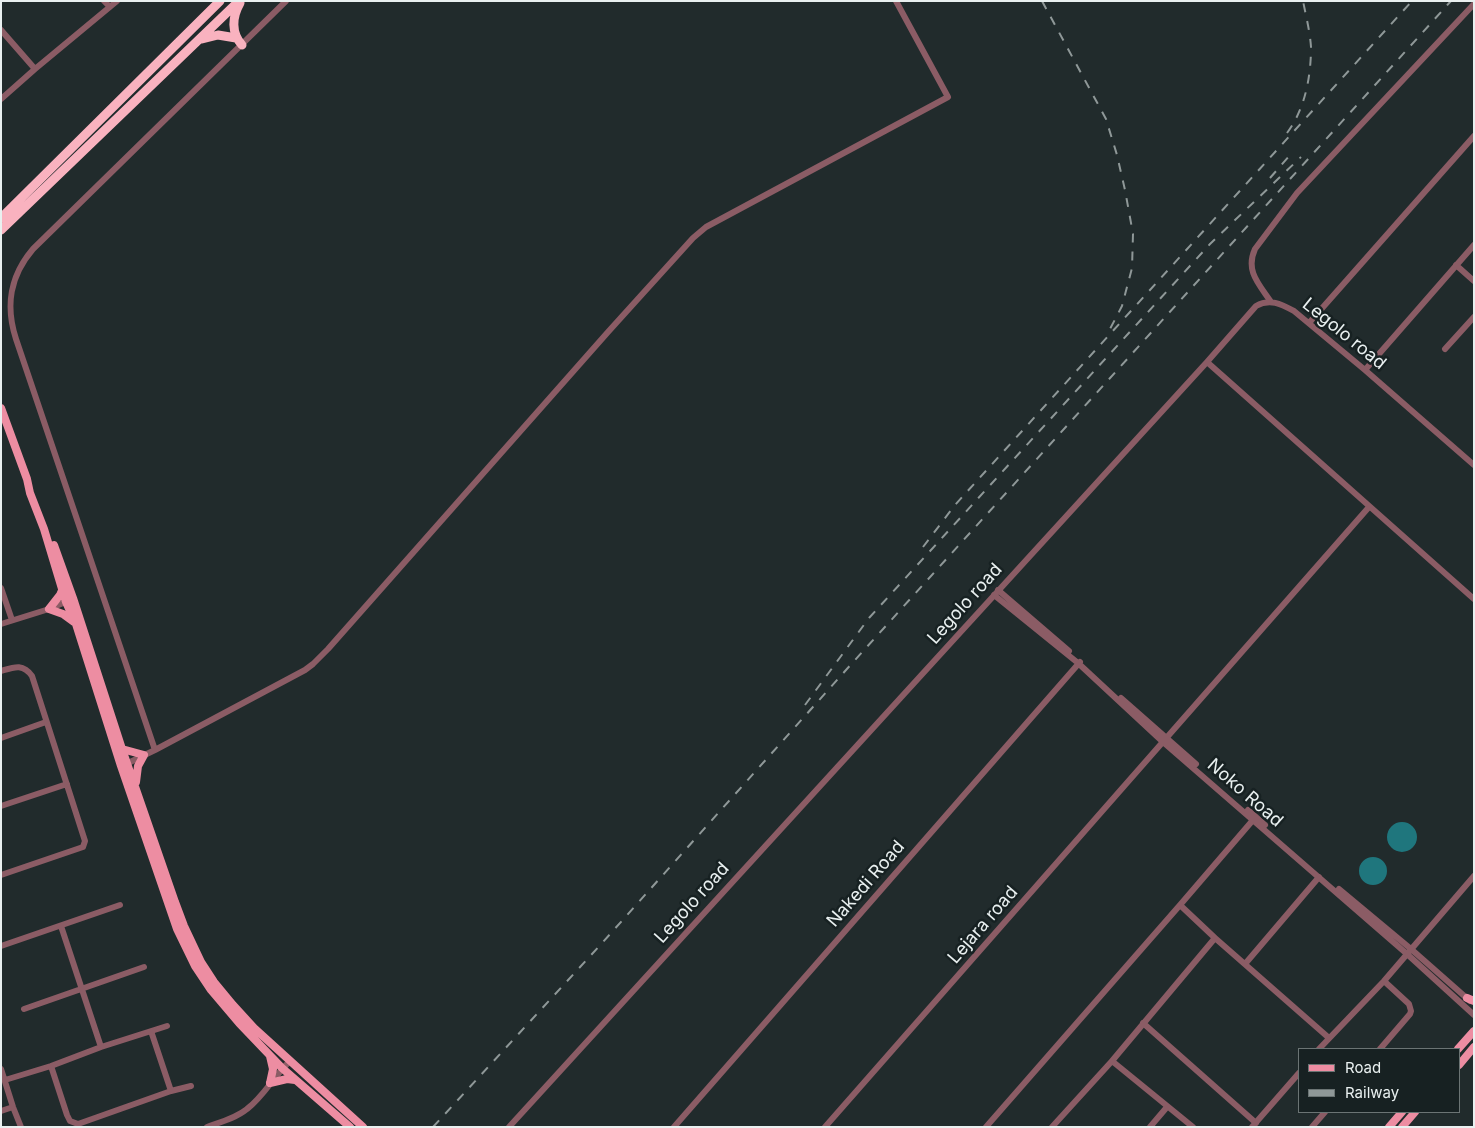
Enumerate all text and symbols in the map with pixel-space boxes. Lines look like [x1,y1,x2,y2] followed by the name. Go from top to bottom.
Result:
[1298,294,1390,374] street label: Legolo road
[923,559,1007,649] street label: Legolo road
[1203,754,1287,832] street label: Noko Road
[823,836,909,932] street label: Nakedi Road
[650,858,734,948] street label: Legolo road
[943,882,1023,968] street label: Lejara road
[1298,1048,1460,1113] legend
[1345,1058,1381,1077] text: Road
[1345,1083,1399,1102] text: Railway

